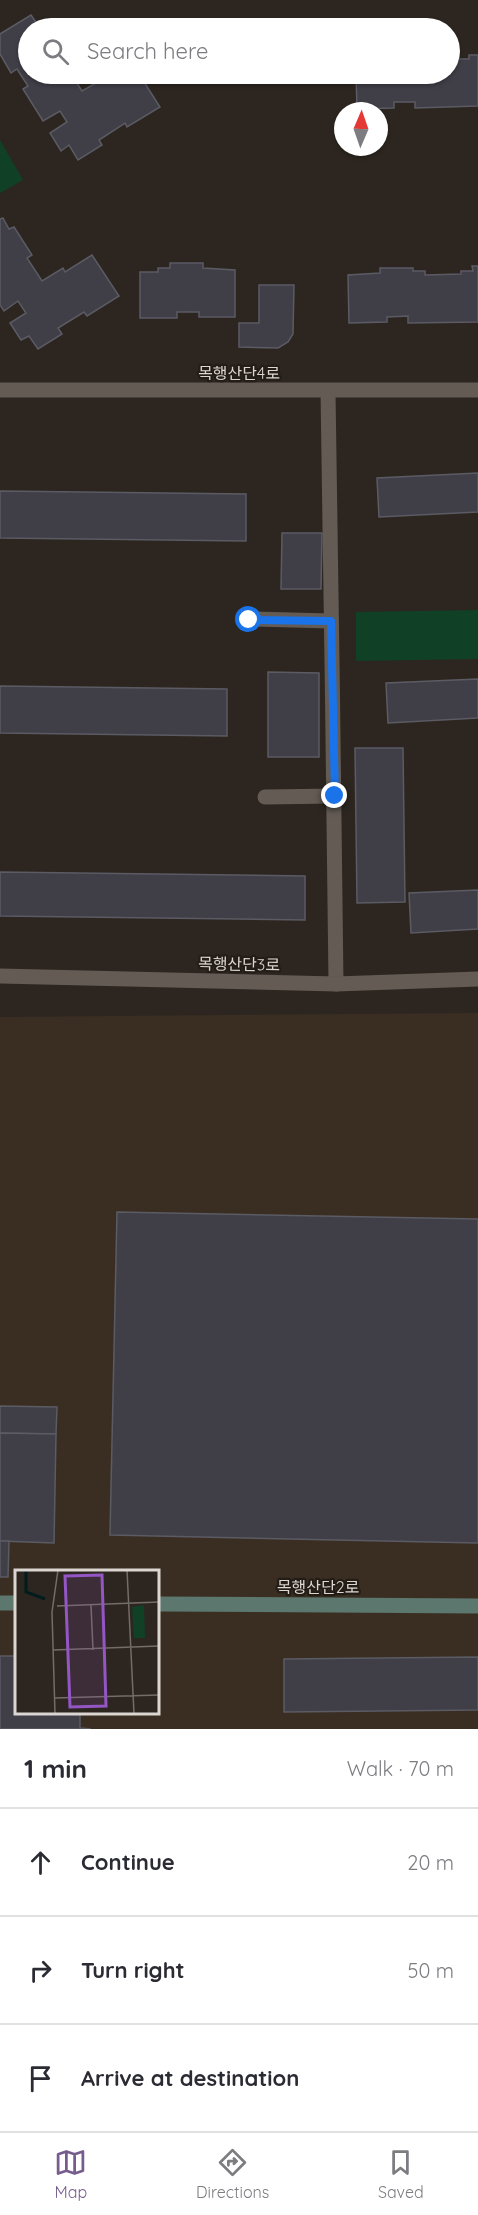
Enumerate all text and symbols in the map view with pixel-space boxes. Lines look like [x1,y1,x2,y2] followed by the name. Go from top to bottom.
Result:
[18,18,460,84] search box
[39,35,72,68] icon: search
[87,37,208,65] text: Search here
[334,102,388,156] north arrow
[198,363,280,383] street label: 목행산단4로
[235,606,261,632] route start
[321,782,347,808] route end
[198,953,280,975] street label: 목행산단3로
[15,1570,159,1714] inset map
[277,1577,360,1597] street label: 목행산단2로
[24,1752,87,1785] text: 1 min
[347,1756,454,1781] text: Walk · 70 m
[24,1846,57,1879] icon: ahead
[81,1848,175,1876] text: Continue
[407,1850,454,1875] text: 20 m
[24,1954,57,1987] icon: right
[81,1956,185,1984] text: Turn right
[408,1958,454,1983] text: 50 m
[24,2062,57,2095] icon: arrive
[81,2064,299,2092] text: Arrive at destination
[54,2146,87,2202] tab: Map
[196,2146,269,2202] tab: Directions
[378,2146,424,2202] tab: Saved

